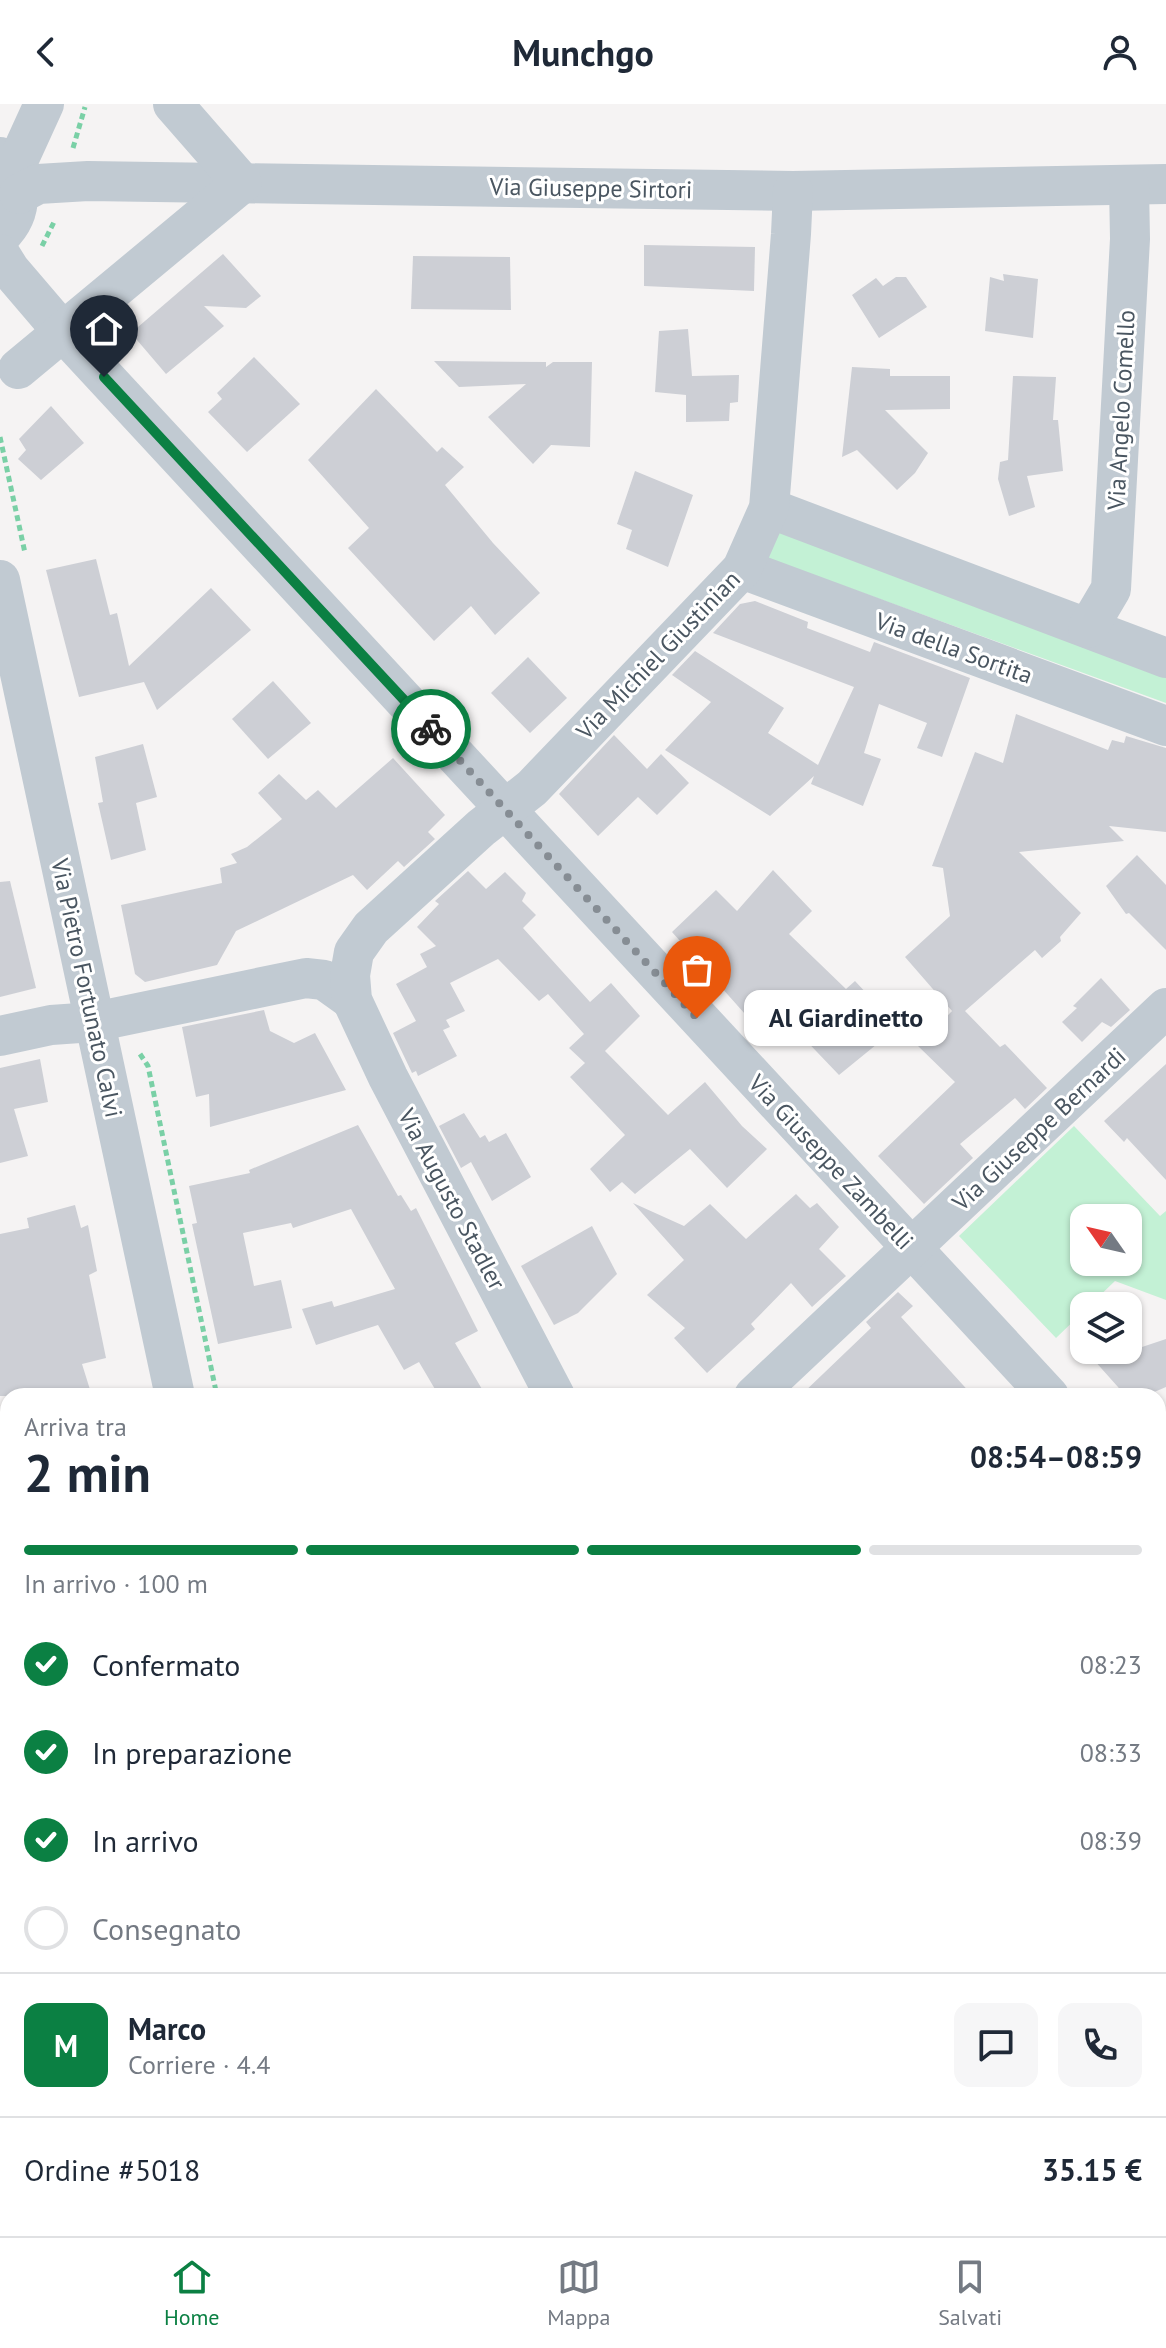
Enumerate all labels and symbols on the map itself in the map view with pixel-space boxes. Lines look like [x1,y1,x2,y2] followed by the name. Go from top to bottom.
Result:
[488,171,693,205] street label: Via Giuseppe Sirtori
[70,295,138,377] pin
[1100,309,1142,512] street label: Via Angelo Comello
[569,564,747,747] street label: Via Michiel Giustinian
[870,605,1037,691] street label: Via della Sortita
[391,689,471,769] courier
[44,855,130,1120] street label: Via Pietro Fortunato Calvi
[663,936,731,1018] pin
[745,990,949,1046] callout: Al Giardinetto
[945,1041,1132,1218] street label: Via Giuseppe Bernardi
[741,1067,920,1256] street label: Via Giuseppe Zambelli
[391,1102,513,1295] street label: Via Augusto Stadler
[1070,1204,1142,1276] north arrow

